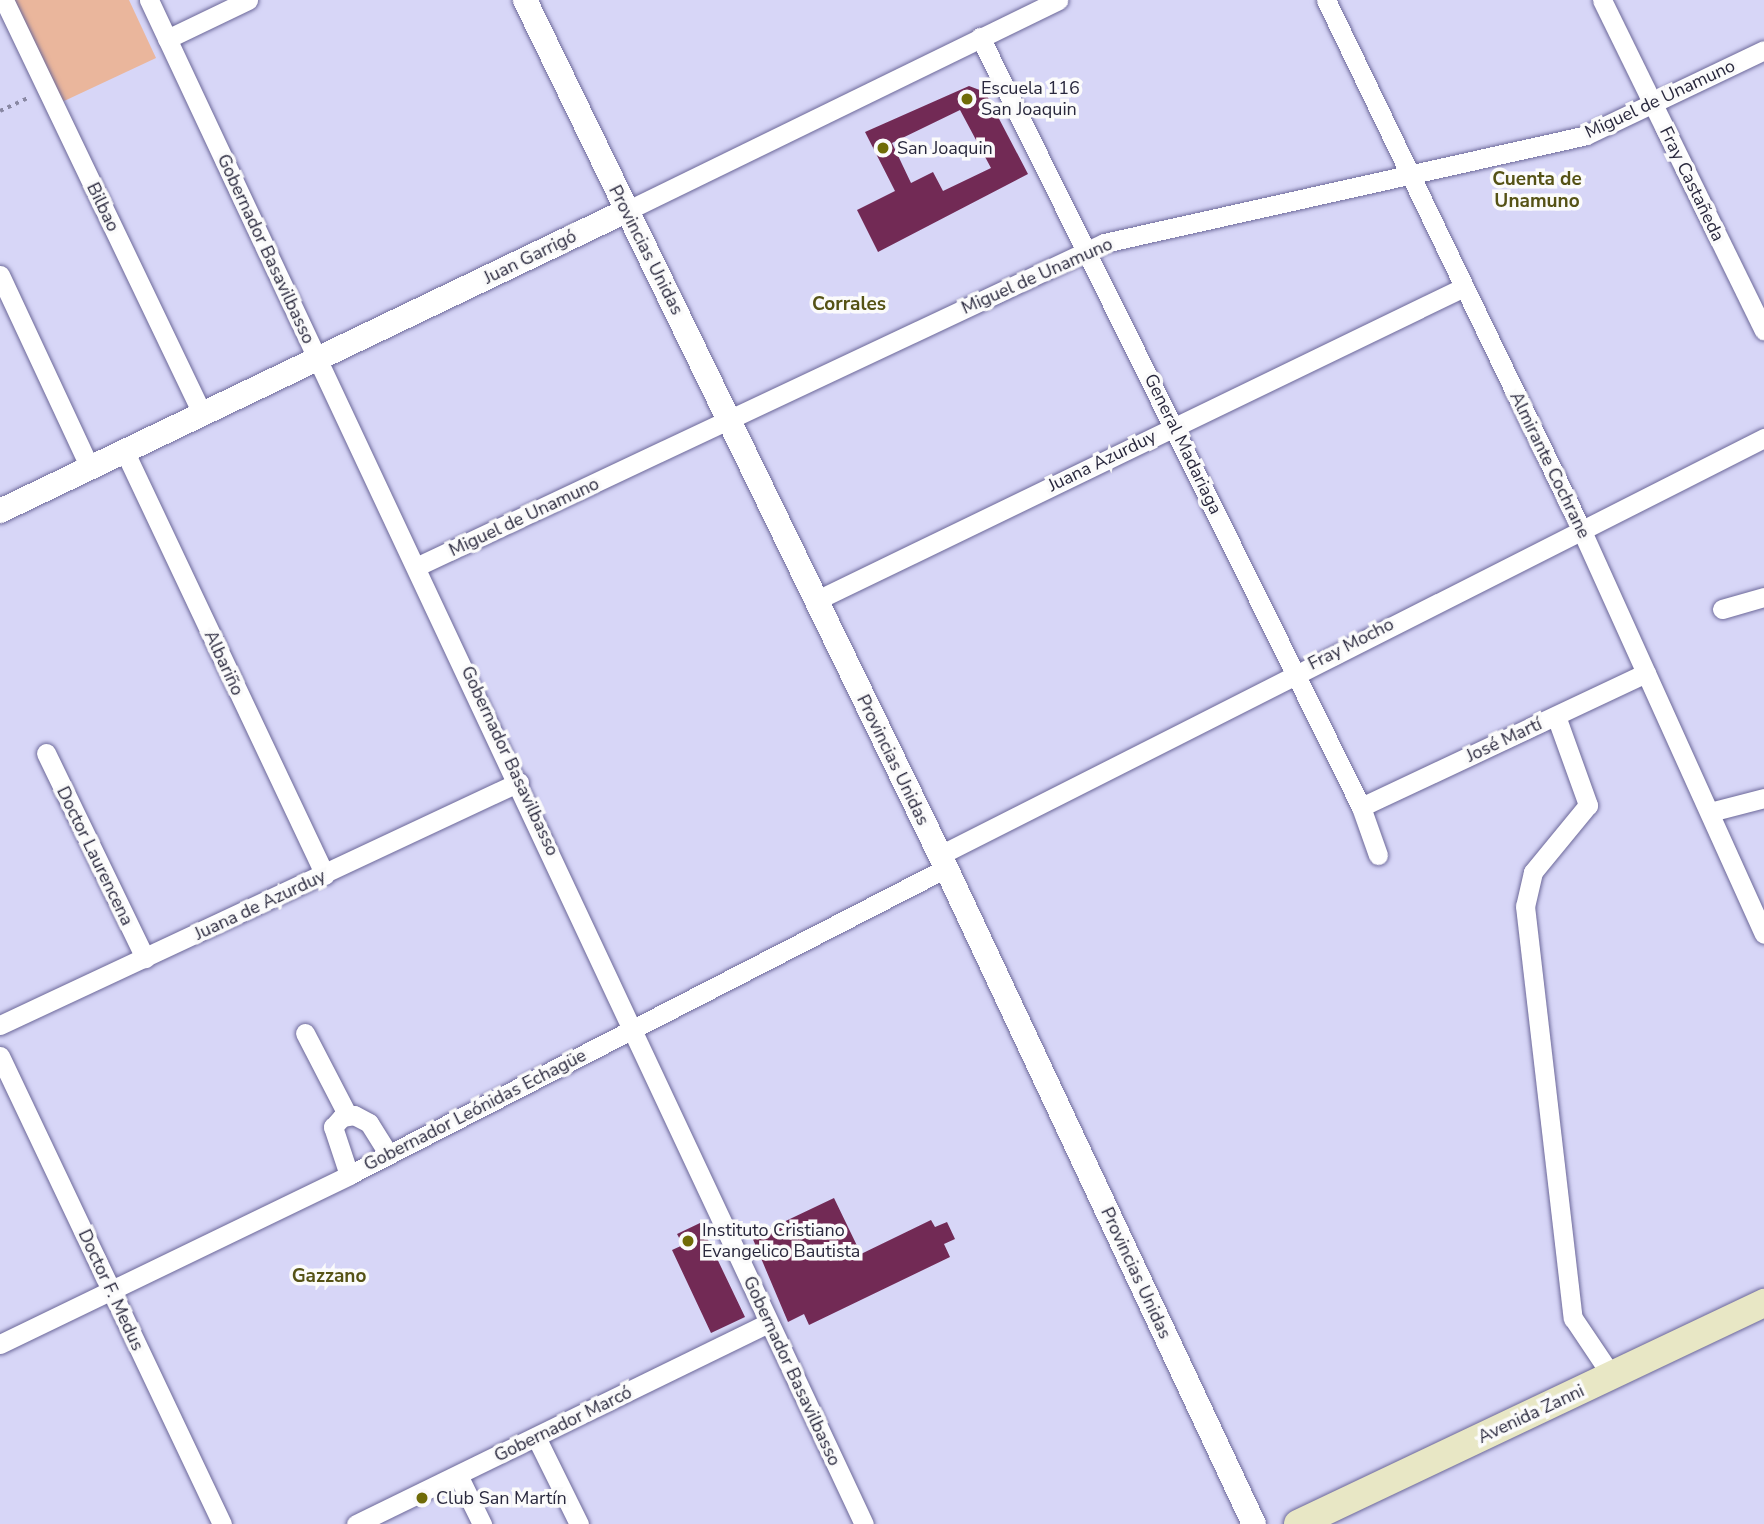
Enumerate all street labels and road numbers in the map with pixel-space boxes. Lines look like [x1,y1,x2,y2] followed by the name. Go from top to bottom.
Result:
[1582,55,1738,143] street label: Miguel de Unamuno
[1655,123,1729,245] street label: Fray Castañeda
[212,151,320,347] street label: Gobernador Basavilbasso
[82,179,124,235] street label: Bilbao
[604,182,688,318] street label: Provincias Unidas
[480,225,580,289] street label: Juan Garrigó
[958,233,1116,319] street label: Miguel de Unamuno
[1140,370,1226,518] street label: General Madariaga
[1505,388,1595,542] street label: Almirante Cochrane
[1044,426,1160,496] street label: Juana Azurduy
[446,473,602,561] street label: Miguel de Unamuno
[1305,613,1397,675] street label: Fray Mocho
[200,627,248,699] street label: Albariño
[456,663,564,859] street label: Gobernador Basavilbasso
[852,691,934,829] street label: Provincias Unidas
[1463,713,1545,767] street label: José Martí
[52,783,138,929] street label: Doctor Laurencena
[191,865,329,945] street label: Juana de Azurduy
[360,1044,590,1176] street label: Gobernador Leónidas Echagüe
[1096,1204,1176,1342] street label: Provincias Unidas
[73,1226,149,1354] street label: Doctor F. Medus
[738,1273,846,1469] street label: Gobernador Basavilbasso
[1474,1380,1588,1448] street label: Avenida Zanni
[491,1381,635,1467] street label: Gobernador Marcó

